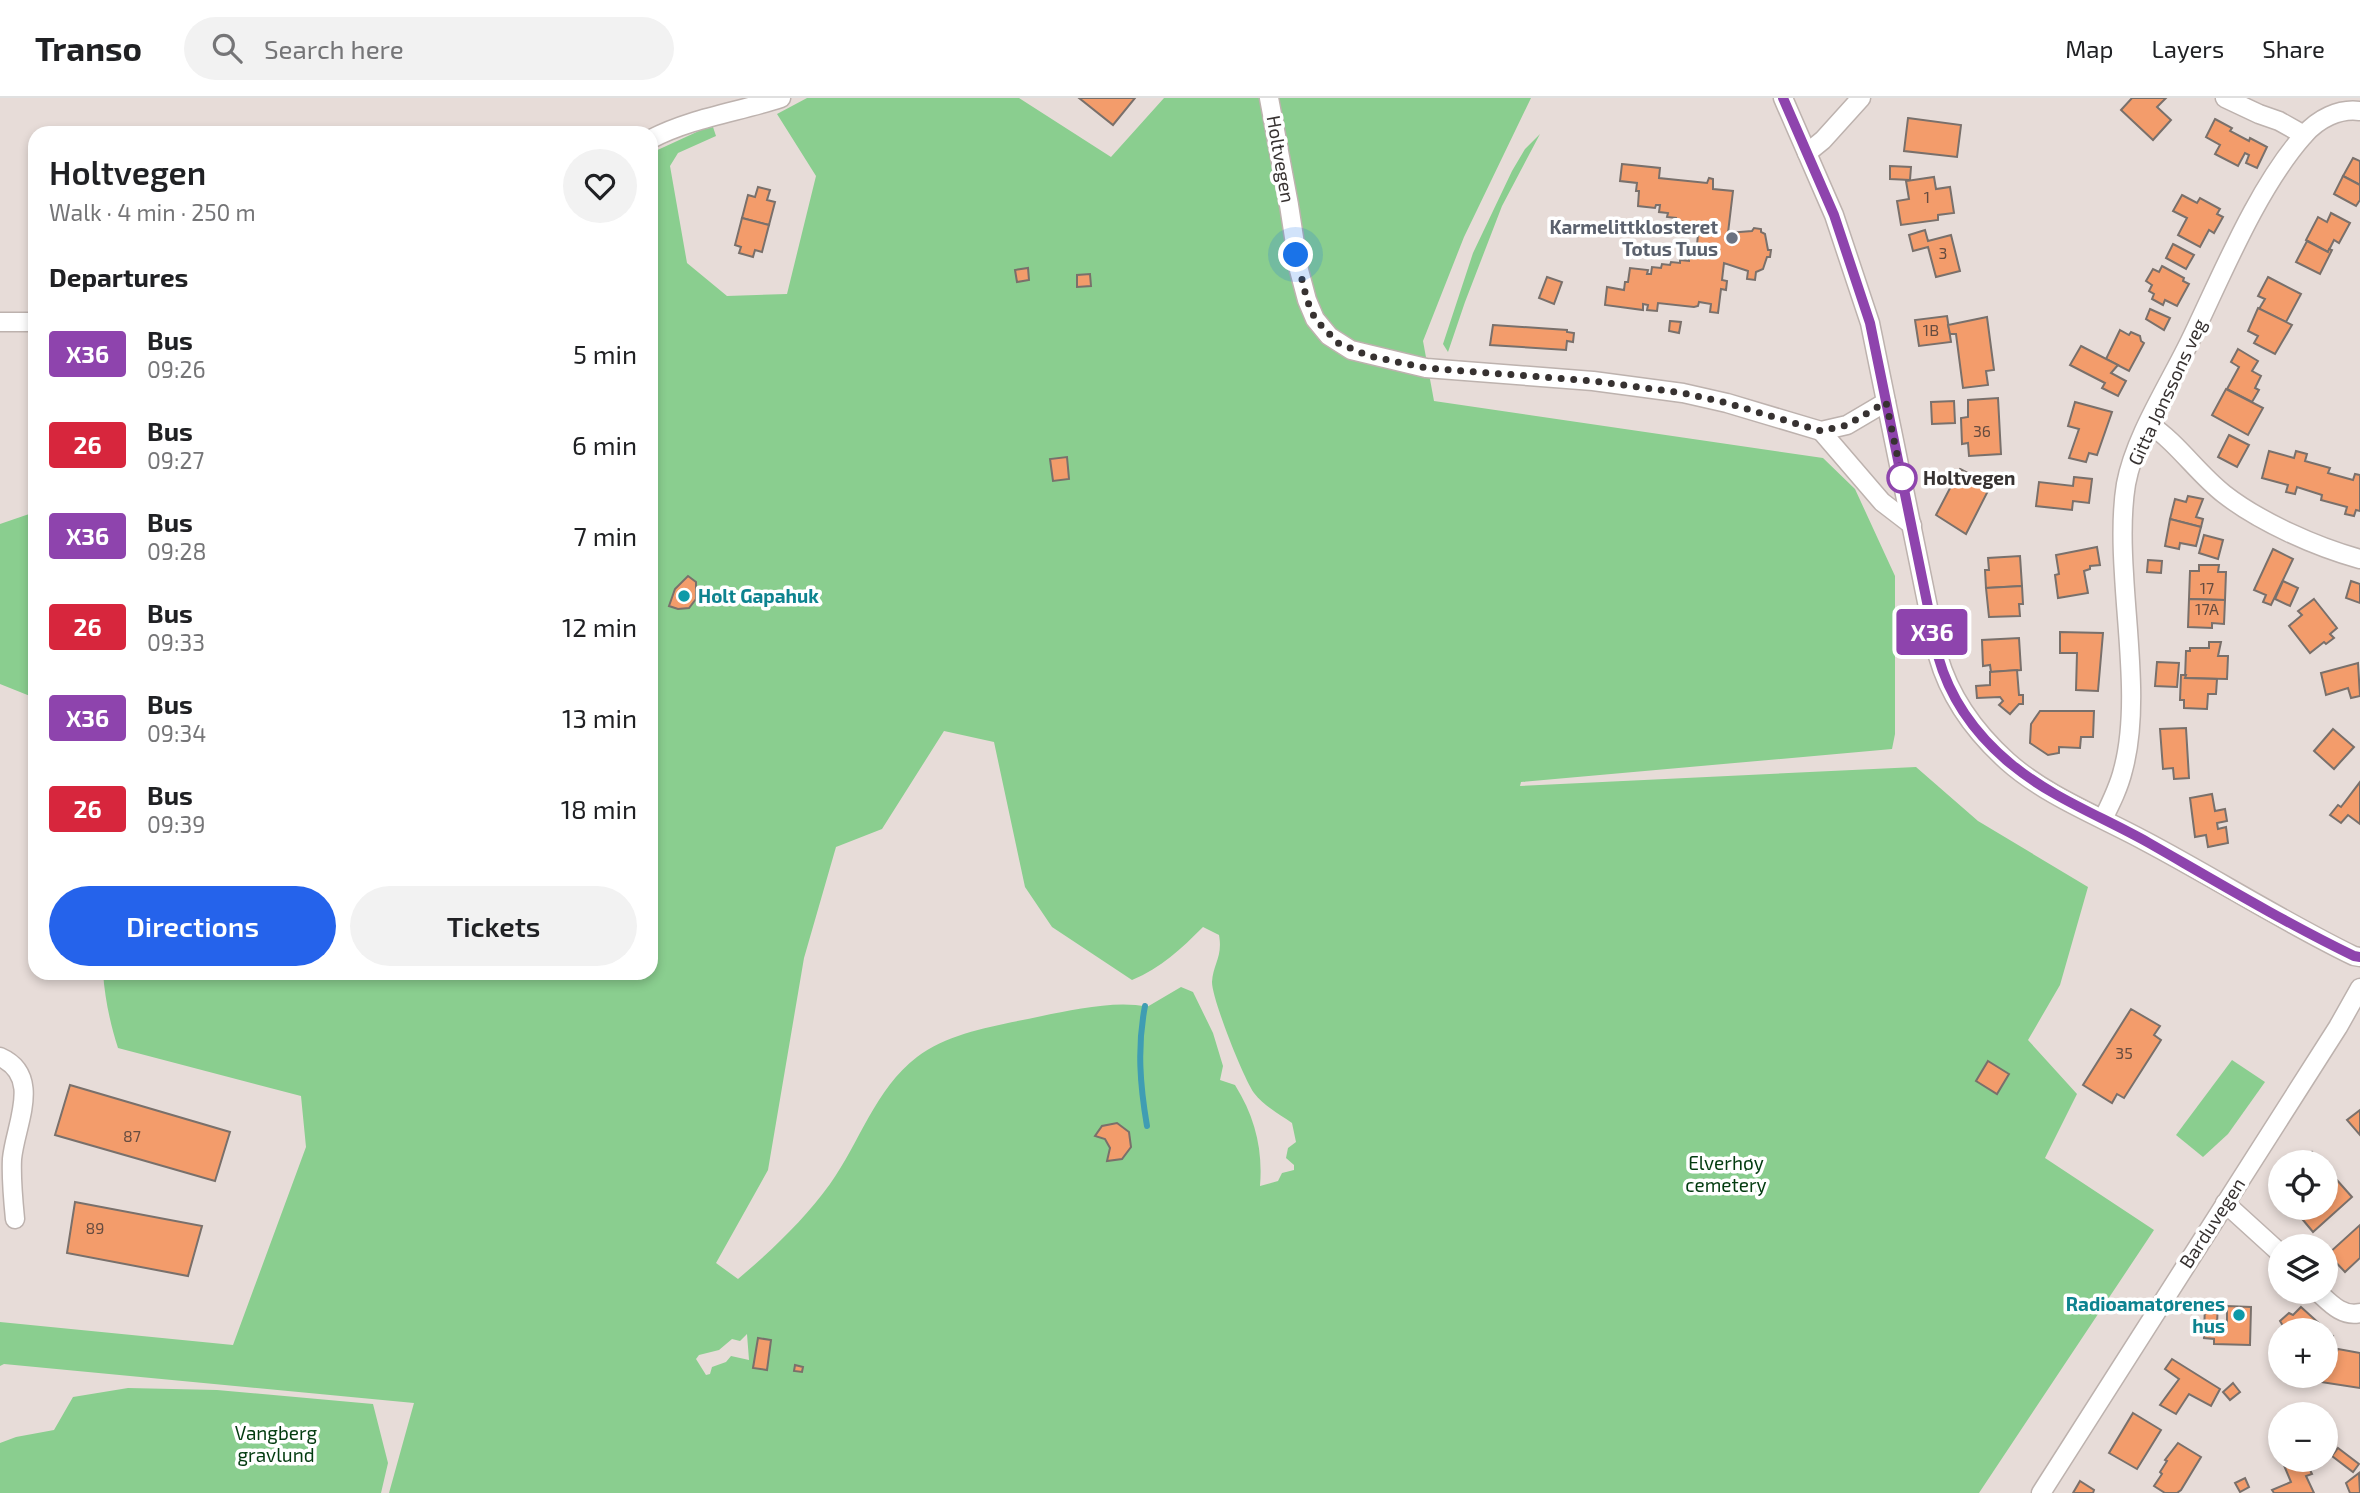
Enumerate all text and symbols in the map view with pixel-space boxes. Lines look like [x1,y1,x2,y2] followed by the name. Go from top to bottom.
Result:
[184,17,674,80] search box
[35,28,142,68] text: Transo
[208,29,246,67] icon: search
[264,33,404,64] text: Search here
[2065,34,2113,63] text: Map
[2151,34,2224,63] text: Layers
[2262,34,2325,63] text: Share
[1263,114,1300,204] street label: Holtvegen
[563,149,637,223] button: heart
[49,152,206,192] text: Holtvegen
[1924,187,1930,206] house number: 1
[49,198,256,226] text: Walk · 4 min · 250 m
[1549,215,1718,260] place label: Karmelittklosteret Totus Tuus
[1724,230,1740,246] marker: Karmelittklosteret Totus Tuus
[1278,237,1313,272] your location
[1939,243,1947,262] house number: 3
[49,261,188,292] text: Departures
[2123,314,2211,469] street label: Gitta Jønssons veg
[1923,320,1939,339] house number: 1B
[147,324,193,355] text: Bus
[573,338,637,369] text: 5 min
[66,339,109,368] text: X36
[147,355,206,383] text: 09:26
[147,415,193,446] text: Bus
[1973,421,1991,440] house number: 36
[572,429,637,460] text: 6 min
[73,430,102,459] text: 26
[147,446,204,474] text: 09:27
[1887,463,1917,493] marker: Holtvegen
[1923,466,2015,489] place label: Holtvegen
[147,506,193,537] text: Bus
[574,520,637,551] text: 7 min
[66,521,109,550] text: X36
[147,537,206,565] text: 09:28
[2200,578,2214,597] house number: 17
[698,584,819,607] place label: Holt Gapahuk
[676,588,692,604] marker: Holt Gapahuk
[147,597,193,628] text: Bus
[2195,599,2219,618] house number: 17A
[1892,609,1972,655] line badge: X36
[562,611,637,642] text: 12 min
[73,612,102,641] text: 26
[1910,617,1954,646] text: X36
[147,628,205,656] text: 09:33
[147,688,193,719] text: Bus
[562,702,637,733] text: 13 min
[66,703,109,732] text: X36
[147,719,206,747] text: 09:34
[147,779,193,810] text: Bus
[561,793,637,824] text: 18 min
[73,794,102,823] text: 26
[147,810,205,838] text: 09:39
[49,886,336,966] button: Directions
[350,886,637,966] button: Tickets
[2115,1043,2133,1062] house number: 35
[123,1126,141,1145] house number: 87
[2268,1150,2338,1472] map controls
[2268,1150,2338,1220] button: locate
[1685,1151,1767,1196] park label: Elverhøy cemetery
[2174,1173,2249,1272] street label: Barduvegen
[86,1218,104,1237] house number: 89
[2268,1234,2338,1304] button: layers
[2066,1292,2225,1337] place label: Radioamatørenes hus
[2231,1307,2247,1323] marker: Radioamatørenes hus
[2268,1318,2338,1388] button: +
[2268,1402,2338,1472] button: −
[235,1421,318,1466] park label: Vangberg gravlund

